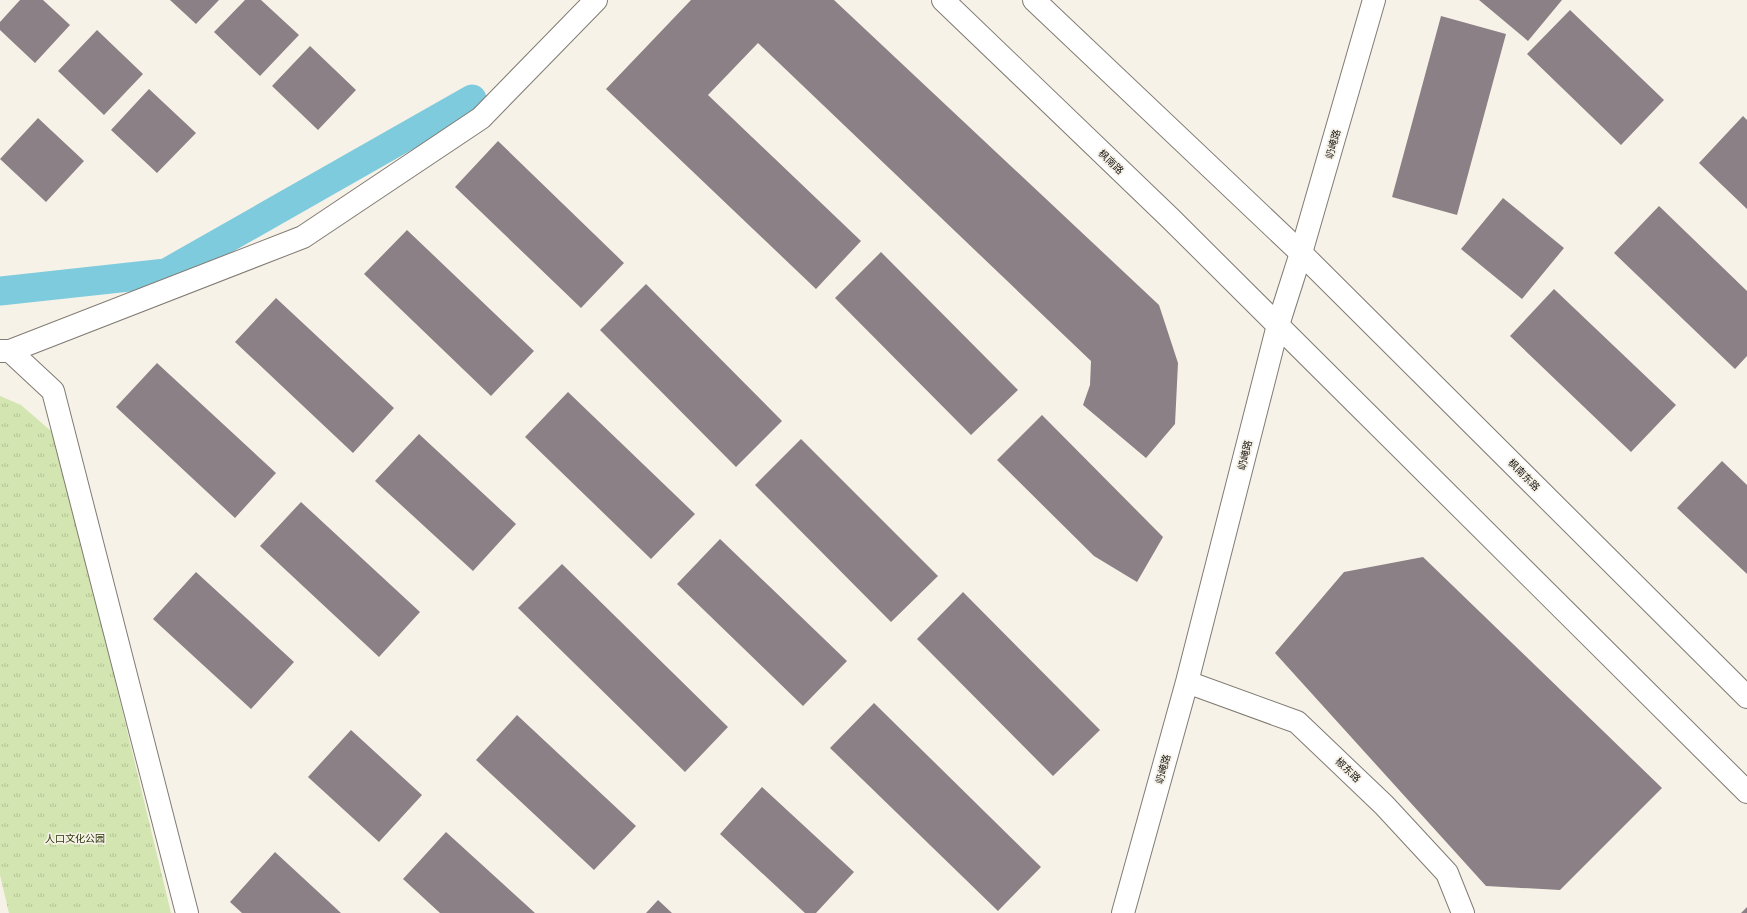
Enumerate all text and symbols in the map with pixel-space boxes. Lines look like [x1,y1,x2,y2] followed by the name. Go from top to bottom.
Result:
[1324,128,1342,160] street label: 屷崦路
[1096,148,1126,176] street label: 枫南路
[1236,439,1254,471] street label: 屷崦路
[1506,457,1542,493] street label: 枫南东路
[1154,753,1172,785] street label: 屷崦路
[1333,756,1363,784] street label: 椒东路
[45,833,105,844] park label: 人口文化公园

